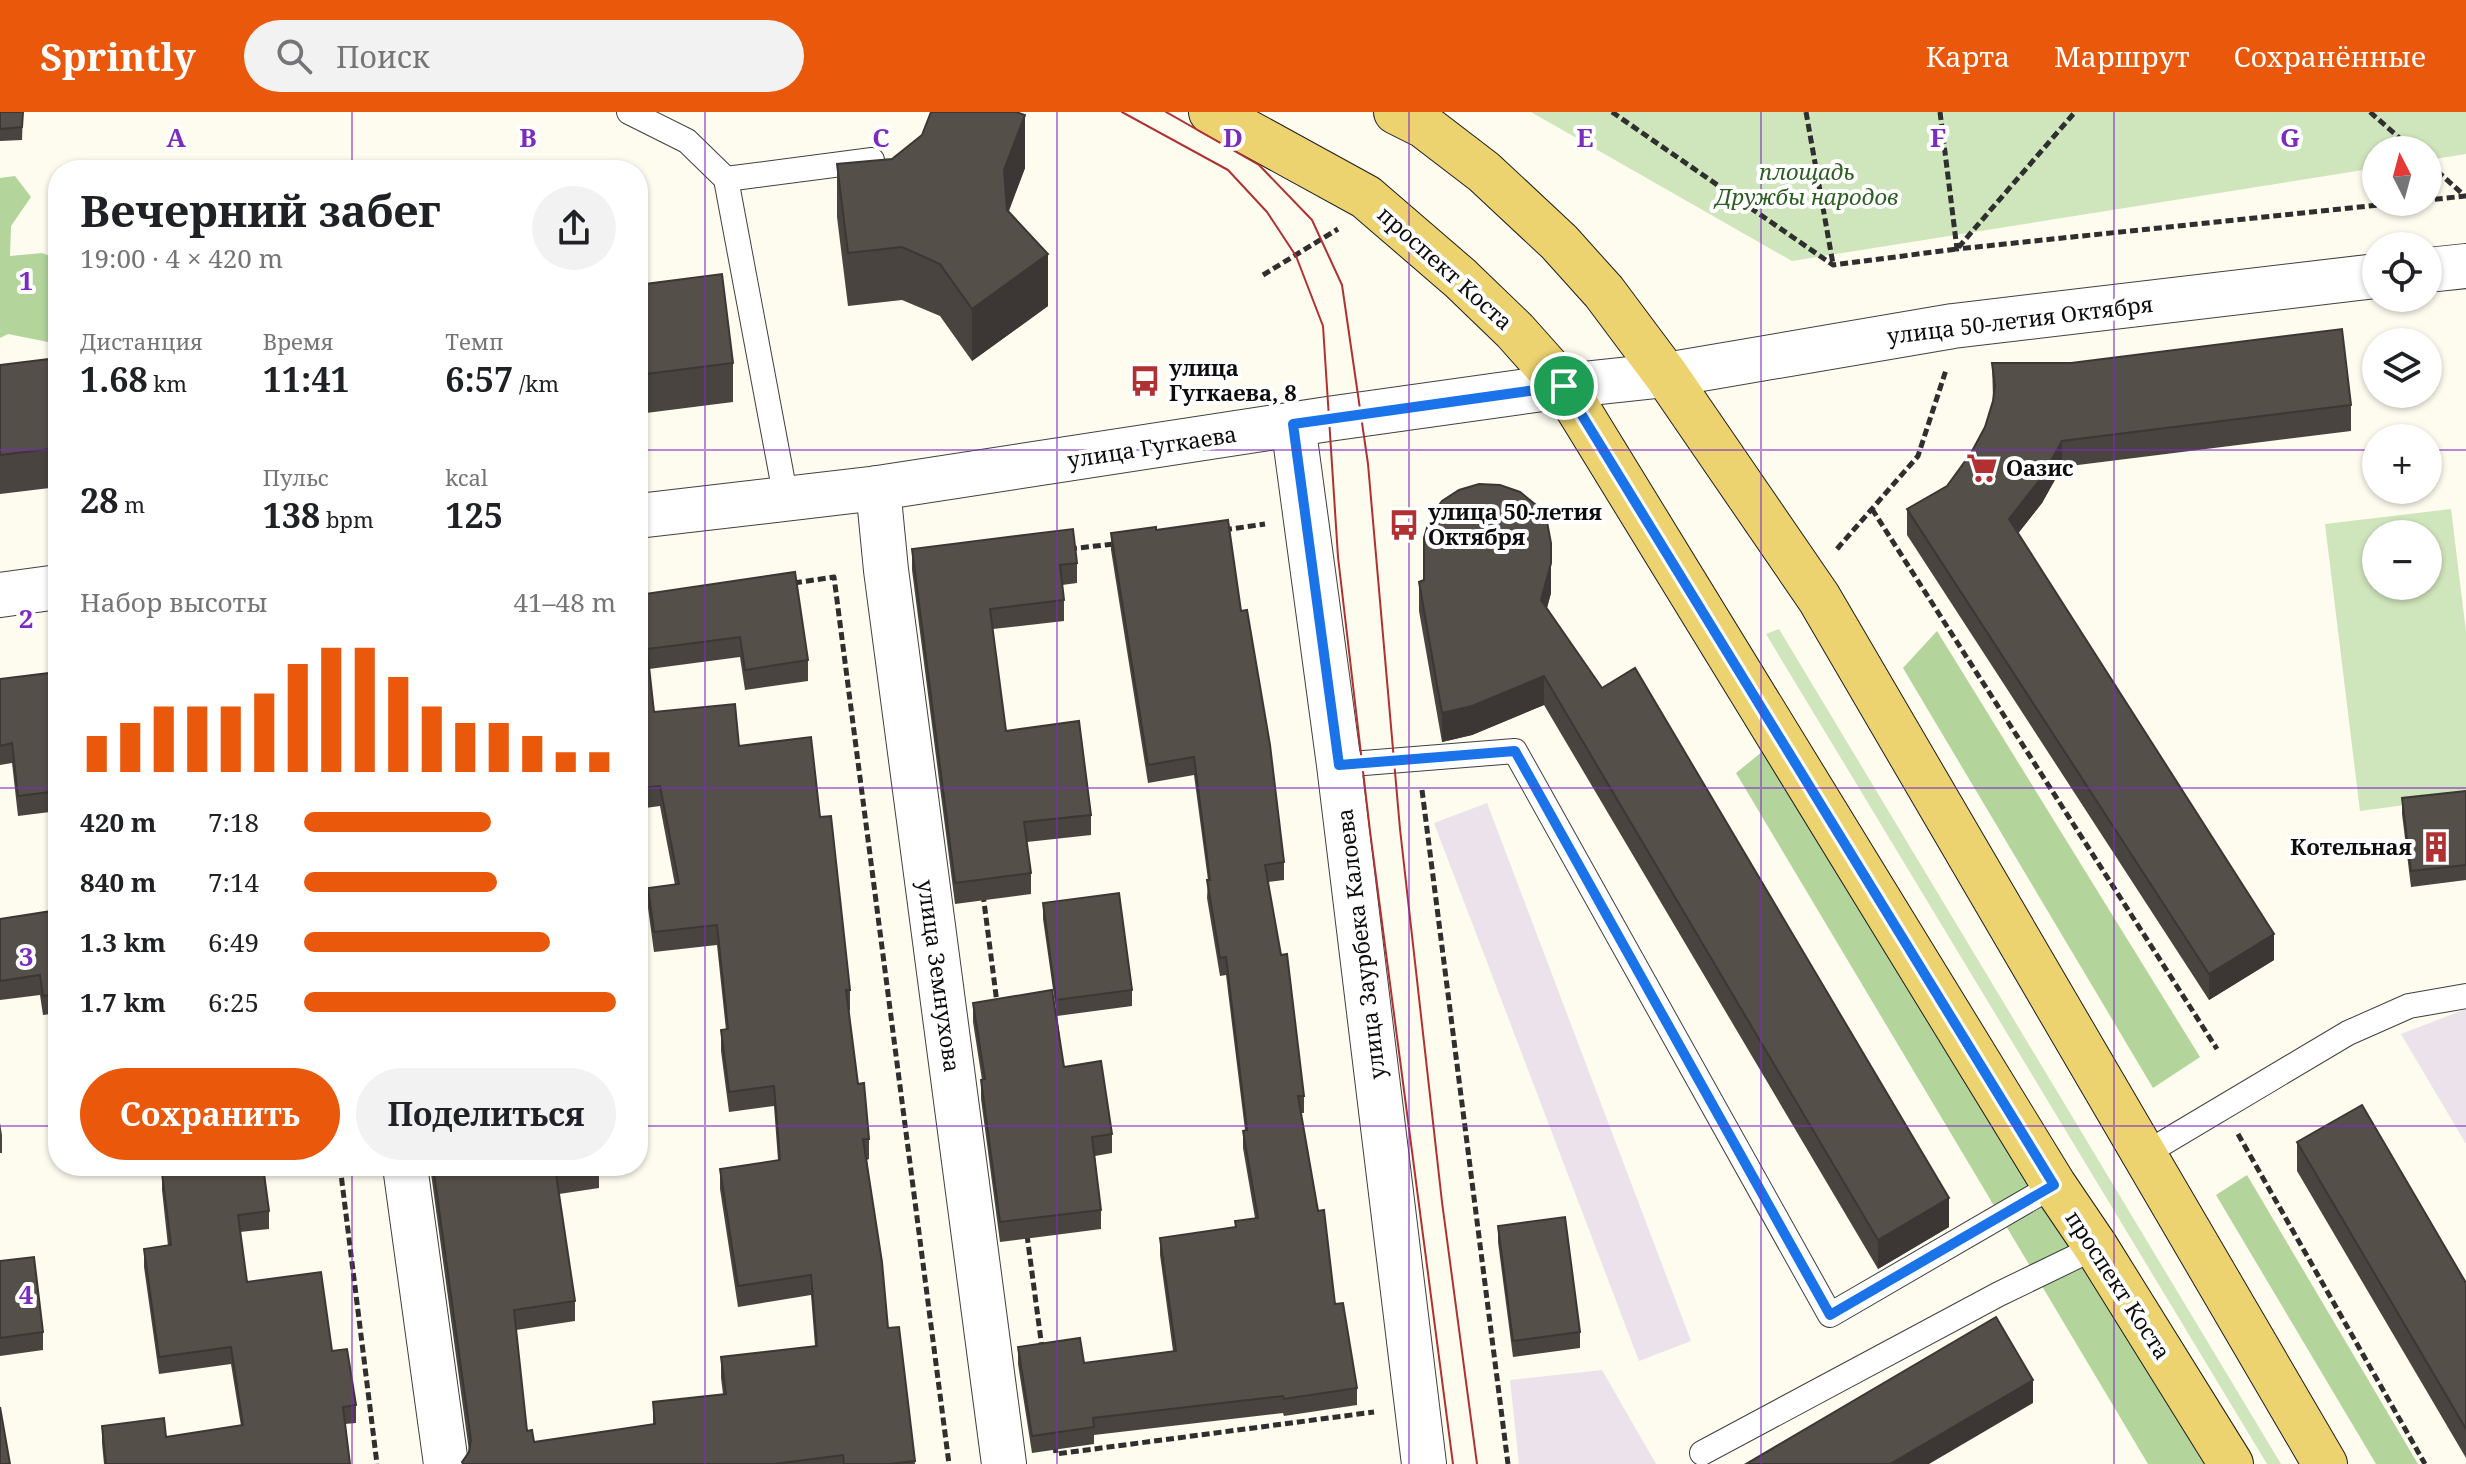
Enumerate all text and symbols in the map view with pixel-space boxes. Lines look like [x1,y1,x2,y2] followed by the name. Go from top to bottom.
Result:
[244,20,804,92] search box
[40,30,196,82] text: Sprintly
[272,34,316,78] icon: search
[336,36,430,77] text: Поиск
[1926,37,2010,75] text: Карта
[2054,37,2189,75] text: Маршрут
[2233,37,2426,75] text: Сохранённые
[166,119,186,155] text: A
[519,119,537,155] text: B
[872,119,890,155] text: C
[1223,119,1243,155] text: D
[1577,119,1594,155] text: E
[1930,119,1946,155] text: F
[2280,119,2300,155] text: G
[2362,136,2442,216] north arrow
[2362,136,2442,600] map controls
[1713,156,1899,211] park label: площадь Дружбы народов
[80,180,440,240] text: Вечерний забег
[532,186,616,270] button: share
[1372,199,1520,336] street label: проспект Коста
[2362,232,2442,312] button: locate
[80,240,283,276] text: 19:00 · 4 × 420 m
[19,262,33,298] text: 1
[1885,288,2155,350] street label: улица 50-летия Октября
[80,326,203,356] text: Дистанция
[263,326,334,356] text: Время
[445,326,503,356] text: Темп
[2362,328,2442,408] button: layers
[1169,352,1297,407] place label: улица Гугкаева, 8
[1530,352,1598,420] pin
[80,356,148,402] text: 1.68
[263,356,350,402] text: 11:41
[445,356,513,402] text: 6:57
[1128,364,1162,398] bus stop icon: улица Гугкаева, 8
[1542,364,1586,408] icon: arrive
[148,368,187,398] text: km
[513,368,559,398] text: /km
[1065,418,1239,474] street label: улица Гугкаева
[2362,424,2442,504] button: +
[1965,451,1999,485] supermarket icon: Оазис
[2006,452,2074,482] place label: Оазис
[263,462,329,492] text: Пульс
[445,462,488,492] text: kcal
[80,477,118,523] text: 28
[118,489,145,519] text: m
[263,492,320,538] text: 138
[445,492,503,538] text: 125
[1428,496,1602,551] place label: улица 50-летия Октября
[320,504,374,534] text: bpm
[1387,508,1421,542] bus stop icon: улица 50-летия Октября
[2362,520,2442,600] button: −
[80,584,268,620] text: Набор высоты
[514,584,616,620] text: 41–48 m
[19,600,33,636] text: 2
[80,804,156,840] text: 420 m
[208,804,259,840] text: 7:18
[1329,807,1391,1081] street label: улица Заурбека Калоева
[2419,830,2453,864] building icon: Котельная
[2290,831,2413,861] place label: Котельная
[80,864,156,900] text: 840 m
[208,864,259,900] text: 7:14
[912,878,968,1074] street label: улица Земнухова
[80,924,166,960] text: 1.3 km
[208,924,259,960] text: 6:49
[19,938,33,974] text: 3
[80,984,166,1020] text: 1.7 km
[208,984,259,1020] text: 6:25
[80,1068,340,1160] button: Сохранить
[356,1068,616,1160] button: Поделиться
[2059,1204,2178,1365] street label: проспект Коста
[19,1276,34,1312] text: 4

